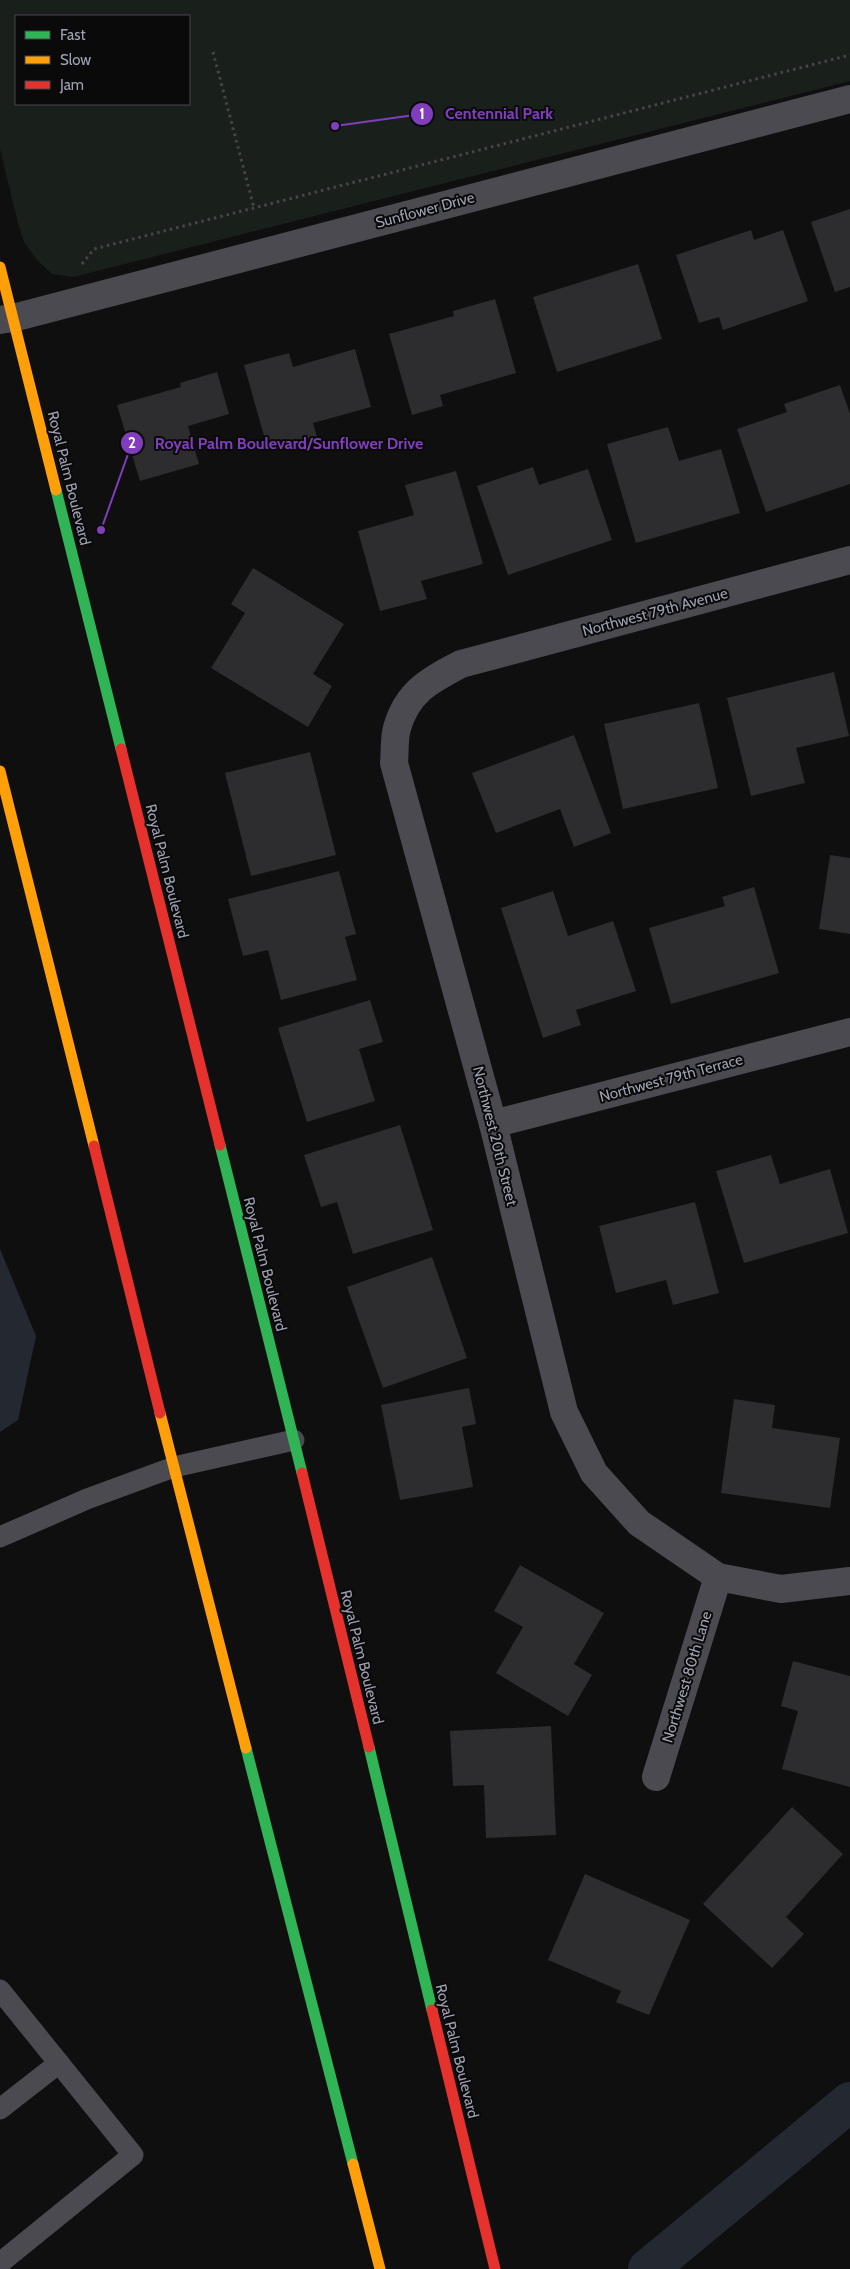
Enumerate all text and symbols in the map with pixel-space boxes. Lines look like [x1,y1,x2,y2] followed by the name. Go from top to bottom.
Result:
[15,15,190,105] legend
[60,26,85,44] text: Fast
[60,51,91,69] text: Slow
[59,76,84,94] text: Jam
[410,98,563,129] callout: Centennial Park
[445,104,553,123] text: Centennial Park
[419,105,425,123] text: 1
[374,188,477,232] street label: Sunflower Drive
[44,409,94,547] street label: Royal Palm Boulevard
[120,428,433,459] callout: Royal Palm Boulevard/Sunflower Drive
[128,434,136,452] text: 2
[155,434,423,453] text: Royal Palm Boulevard/Sunflower Drive
[580,584,730,640] street label: Northwest 79th Avenue
[142,802,192,940] street label: Royal Palm Boulevard
[597,1050,745,1106] street label: Northwest 79th Terrace
[469,1064,521,1208] street label: Northwest 20th Street
[240,1195,290,1333] street label: Royal Palm Boulevard
[337,1588,387,1726] street label: Royal Palm Boulevard
[658,1609,716,1745] street label: Northwest 80th Lane
[432,1982,482,2120] street label: Royal Palm Boulevard

